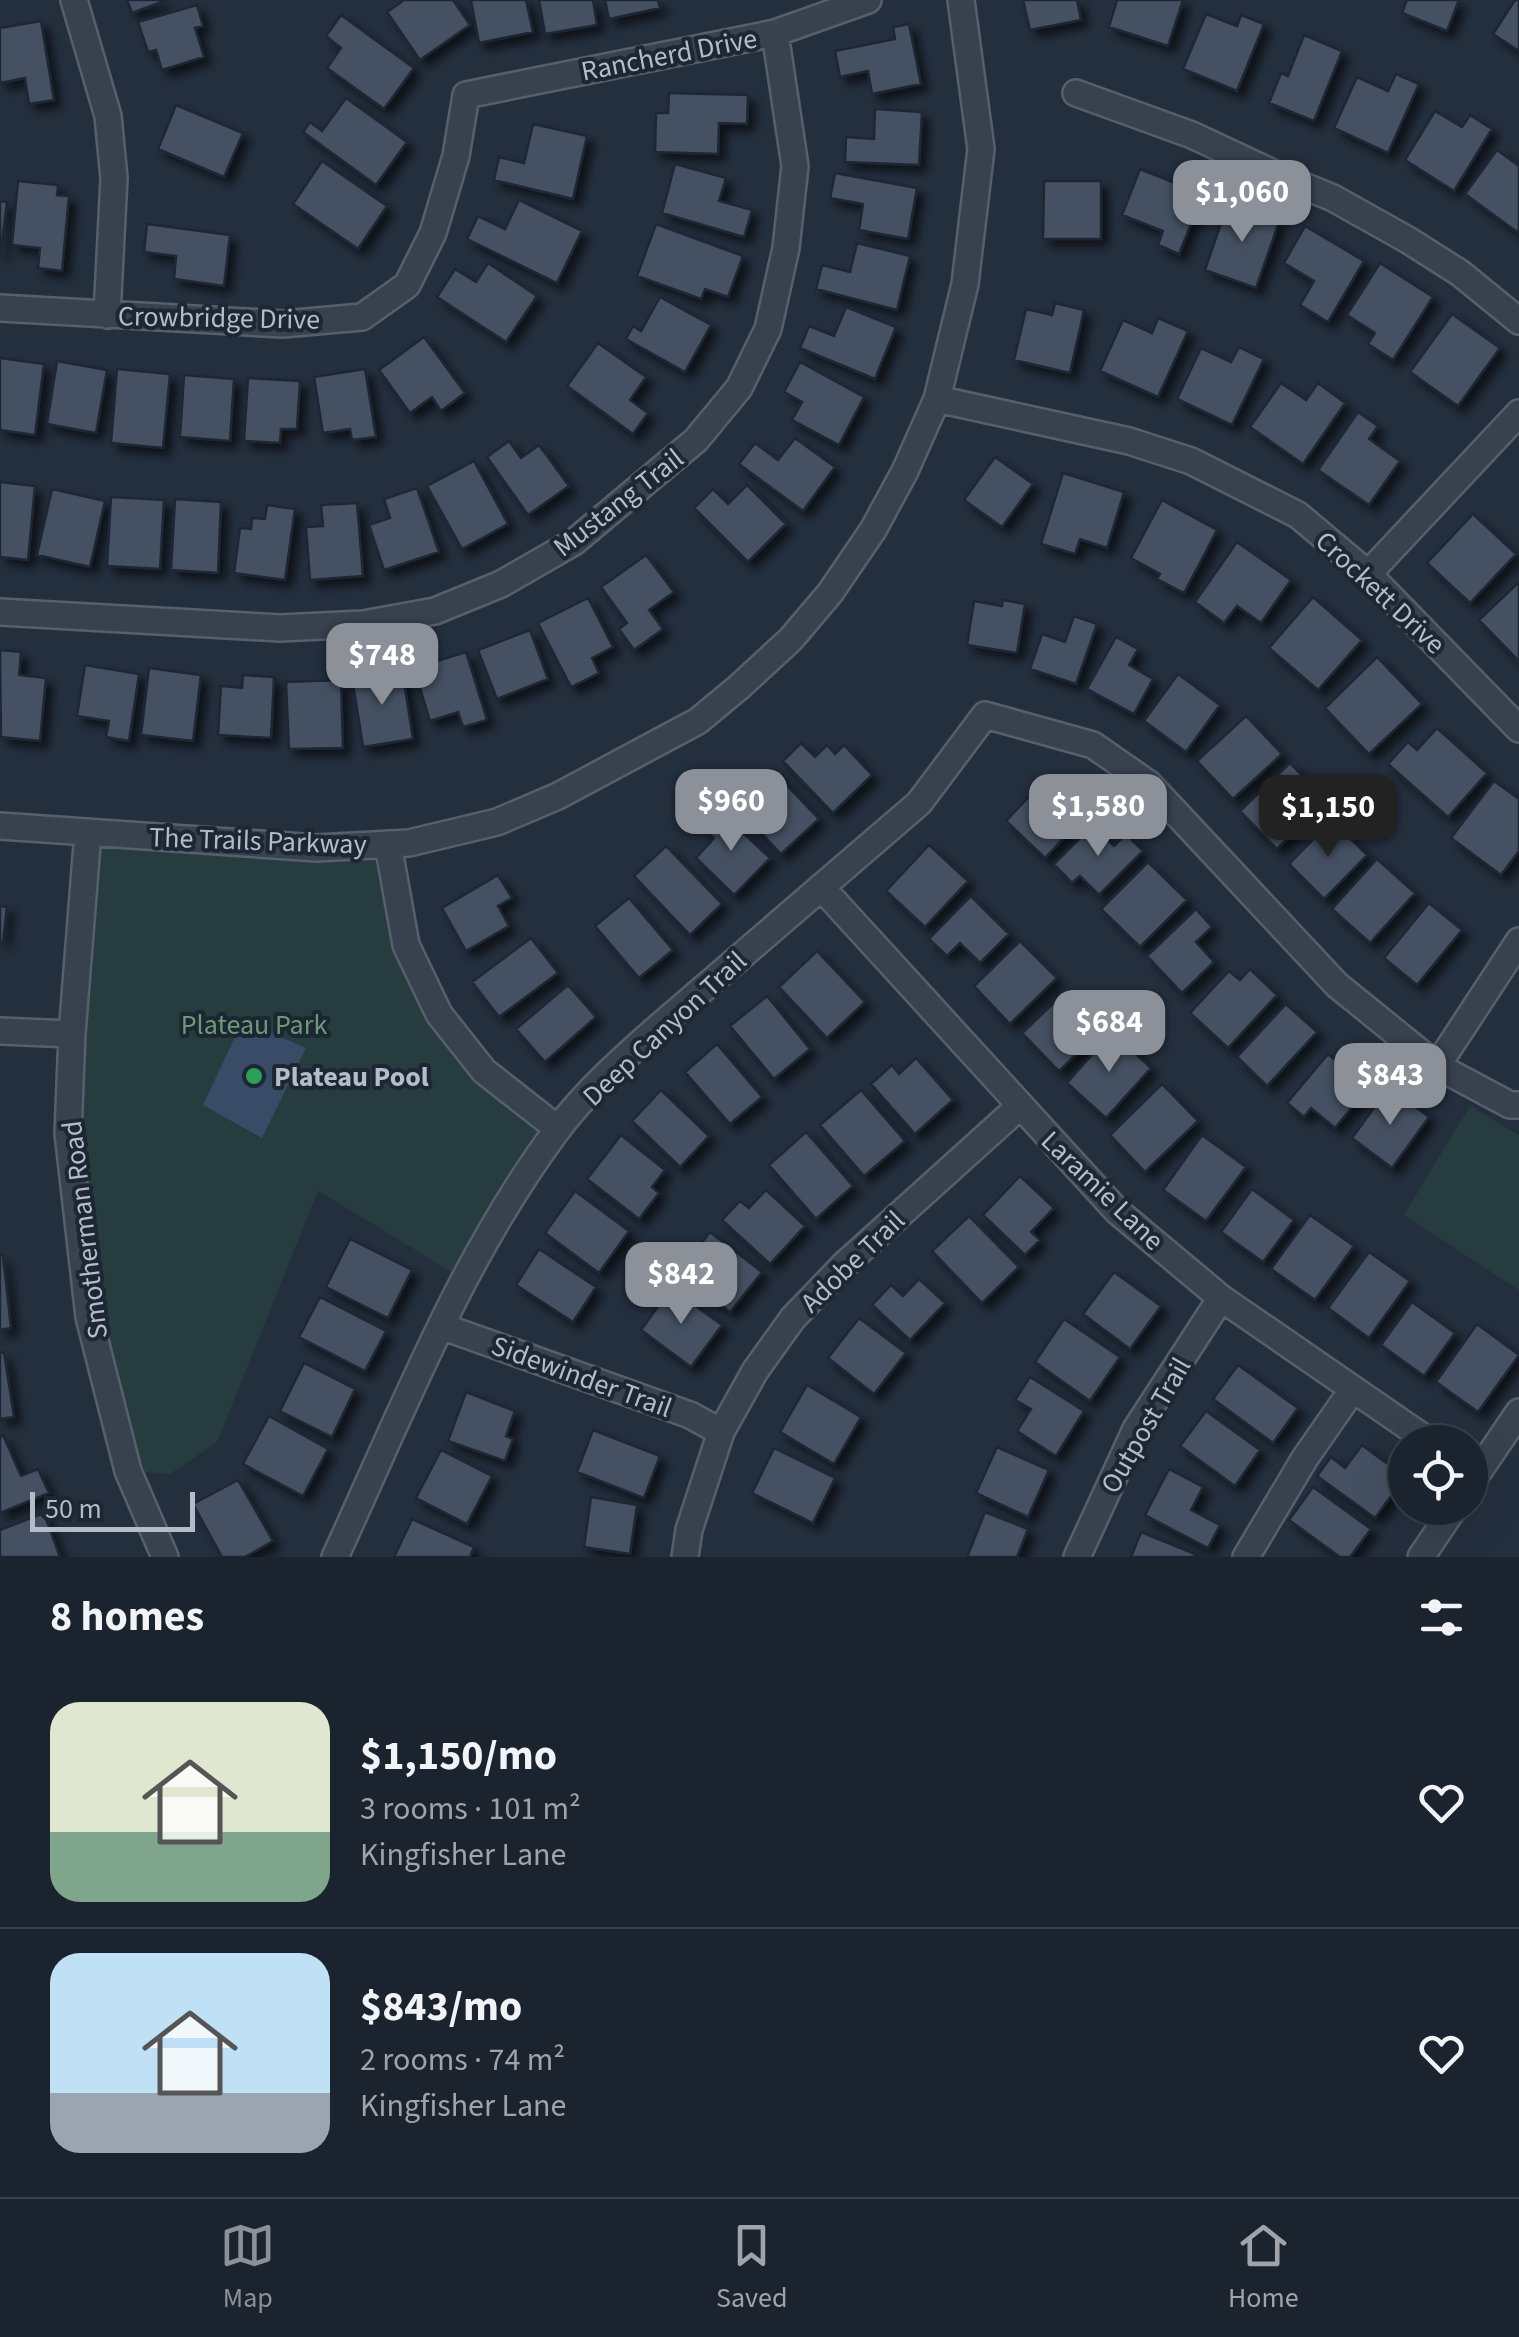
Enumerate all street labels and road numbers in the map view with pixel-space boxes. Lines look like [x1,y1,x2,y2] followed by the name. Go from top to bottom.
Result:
[578,18,761,92] street label: Rancherd Drive
[118,296,320,340] street label: Crowbridge Drive
[545,439,692,566] street label: Mustang Trail
[1306,522,1454,664] street label: Crockett Drive
[149,817,367,865] street label: The Trails Parkway
[574,942,756,1115] street label: Deep Canyon Trail
[52,1119,118,1341] street label: Smotherman Road
[1032,1122,1173,1260] street label: Laramie Lane
[791,1202,914,1322] street label: Adobe Trail
[486,1326,677,1428] street label: Sidewinder Trail
[1091,1350,1201,1501] street label: Outpost Trail

